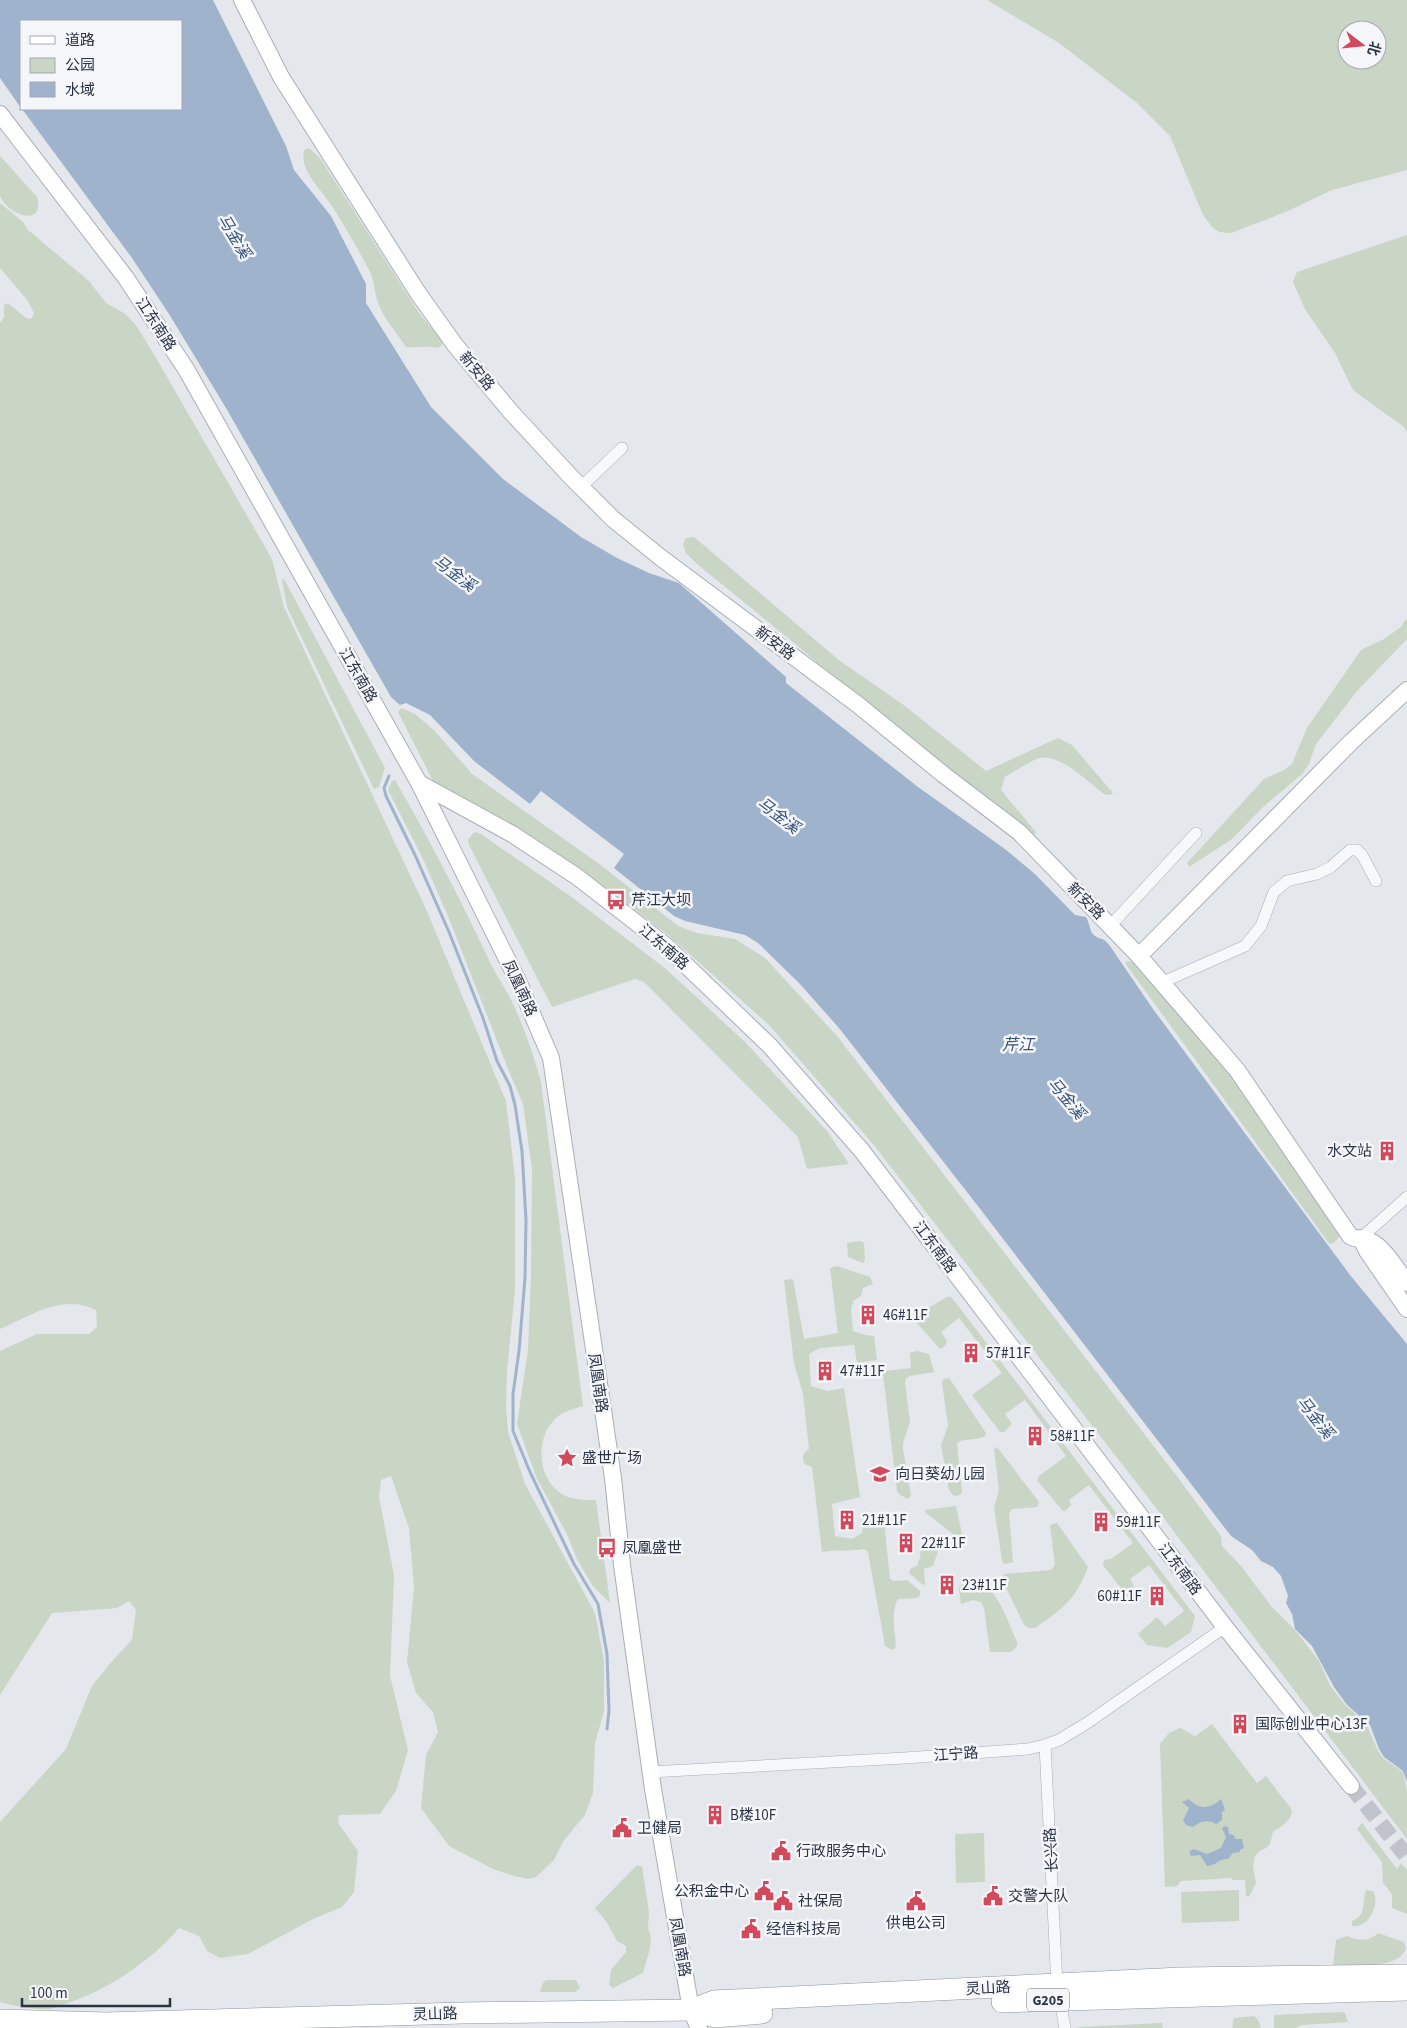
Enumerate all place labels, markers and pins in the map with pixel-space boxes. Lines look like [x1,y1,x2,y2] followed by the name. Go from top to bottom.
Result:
[605,889,627,911] bus stop icon: 芹江大坝
[631,890,691,911] place label: 芹江大坝
[1376,1140,1398,1162] building icon: 水文站
[1327,1141,1372,1162] place label: 水文站
[857,1304,879,1326] building icon: 46#11F
[883,1305,928,1326] place label: 46#11F
[960,1342,982,1364] building icon: 57#11F
[986,1343,1031,1364] place label: 57#11F
[814,1360,836,1382] building icon: 47#11F
[840,1361,885,1382] place label: 47#11F
[1024,1425,1046,1447] building icon: 58#11F
[1050,1426,1095,1447] place label: 58#11F
[556,1447,578,1469] place icon: 盛世广场
[582,1448,642,1469] place label: 盛世广场
[869,1463,891,1485] school or university icon: 向日葵幼儿园
[895,1464,985,1485] place label: 向日葵幼儿园
[836,1509,858,1531] building icon: 21#11F
[862,1510,907,1531] place label: 21#11F
[1090,1511,1112,1533] building icon: 59#11F
[1116,1512,1161,1533] place label: 59#11F
[895,1532,917,1554] building icon: 22#11F
[921,1533,966,1554] place label: 22#11F
[596,1537,618,1559] bus stop icon: 凤凰盛世
[622,1538,682,1559] place label: 凤凰盛世
[936,1574,958,1596] building icon: 23#11F
[962,1575,1007,1596] place label: 23#11F
[1146,1585,1168,1607] building icon: 60#11F
[1097,1586,1143,1607] place label: 60#11F
[1229,1713,1251,1735] building icon: 国际创业中心13F
[1255,1714,1368,1735] place label: 国际创业中心13F
[704,1804,726,1826] building icon: B楼10F
[730,1805,777,1826] place label: B楼10F
[611,1817,633,1839] public building icon: 卫健局
[637,1818,682,1839] place label: 卫健局
[770,1840,792,1862] public building icon: 行政服务中心
[796,1841,886,1862] place label: 行政服务中心
[753,1880,775,1902] public building icon: 公积金中心
[674,1881,749,1902] place label: 公积金中心
[982,1885,1004,1907] public building icon: 交警大队
[1008,1886,1068,1907] place label: 交警大队
[772,1890,794,1912] public building icon: 社保局
[905,1890,927,1912] public building icon: 供电公司
[798,1891,843,1912] place label: 社保局
[886,1913,946,1934] place label: 供电公司
[740,1918,762,1940] public building icon: 经信科技局
[766,1919,841,1940] place label: 经信科技局

